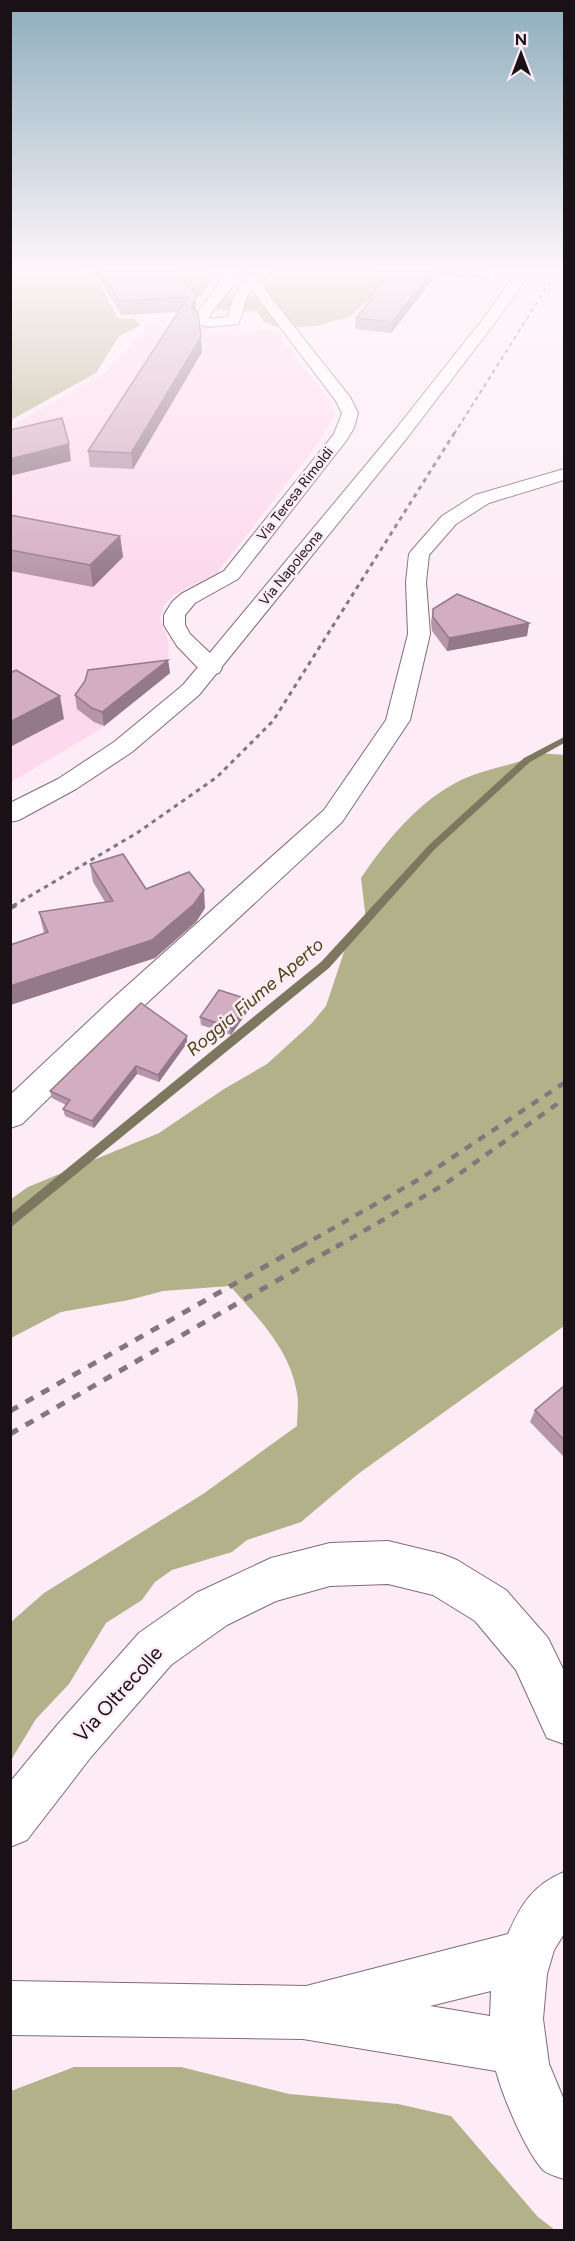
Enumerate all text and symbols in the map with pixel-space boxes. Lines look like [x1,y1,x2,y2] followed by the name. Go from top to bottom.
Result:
[491,24,551,84] north arrow
[515,30,527,49] text: N
[253,444,337,544] street label: Via Teresa Rimoldi
[256,527,326,609] street label: Via Napoleona
[182,933,328,1061] water label: Roggia Fiume Aperto
[69,1641,167,1747] street label: Via Oltrecolle

